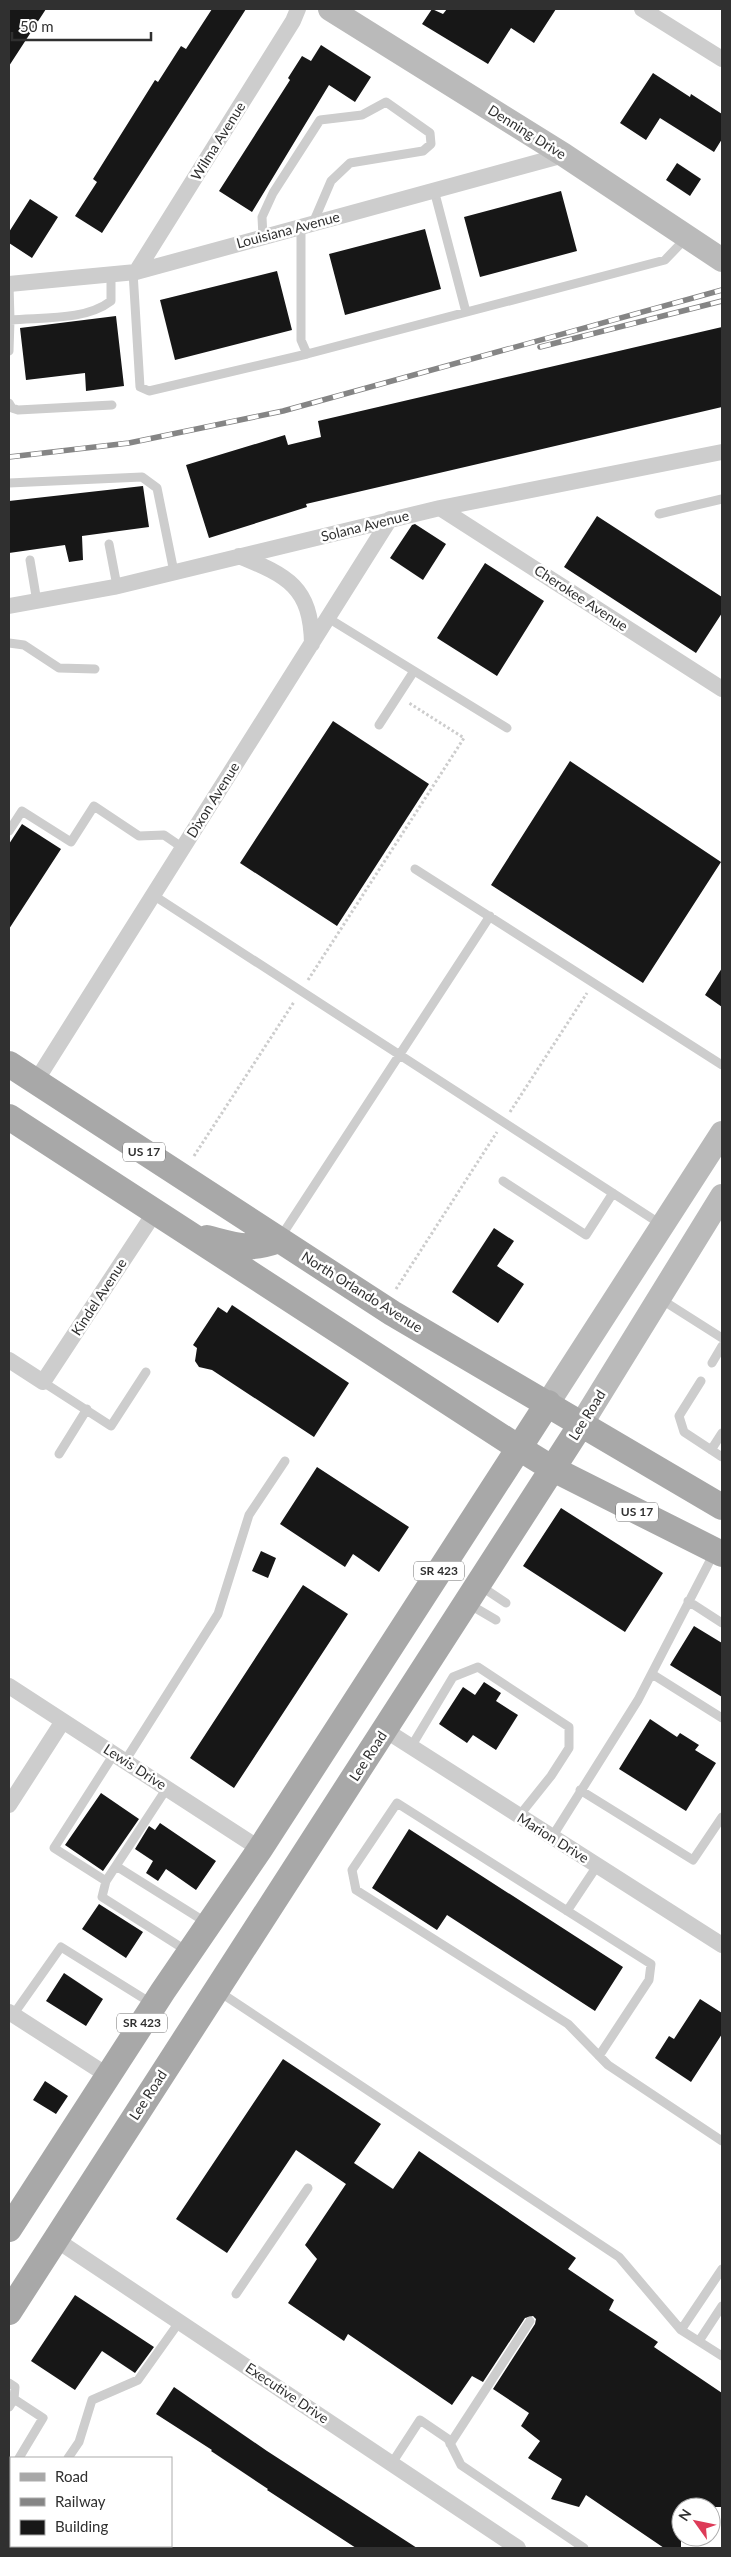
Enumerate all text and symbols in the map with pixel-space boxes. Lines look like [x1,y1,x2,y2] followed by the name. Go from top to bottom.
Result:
[12,10,151,42] scale bar
[20,17,54,35] text: 50 m
[187,98,248,183] street label: Wilma Avenue
[485,101,570,162] street label: Denning Drive
[234,208,341,251] street label: Louisiana Avenue
[319,506,411,545] street label: Solana Avenue
[531,561,631,634] street label: Cherokee Avenue
[183,759,243,841] street label: Dixon Avenue
[123,1142,165,1162] road number: US 17
[299,1247,426,1336] street label: North Orlando Avenue
[67,1255,130,1338] street label: Kindel Avenue
[565,1386,609,1443] street label: Lee Road
[616,1502,658,1521] road number: US 17
[414,1562,464,1580] road number: SR 423
[345,1728,390,1784] street label: Lee Road
[101,1740,170,1793] street label: Lewis Drive
[514,1809,592,1866] street label: Marion Drive
[117,2014,167,2032] road number: SR 423
[125,2067,170,2123] street label: Lee Road
[242,2359,332,2427] street label: Executive Drive
[10,2457,172,2547] legend
[55,2467,88,2485] text: Road
[55,2492,106,2510] text: Railway
[671,2497,721,2547] north arrow
[675,2505,695,2524] text: N
[55,2517,108,2535] text: Building

